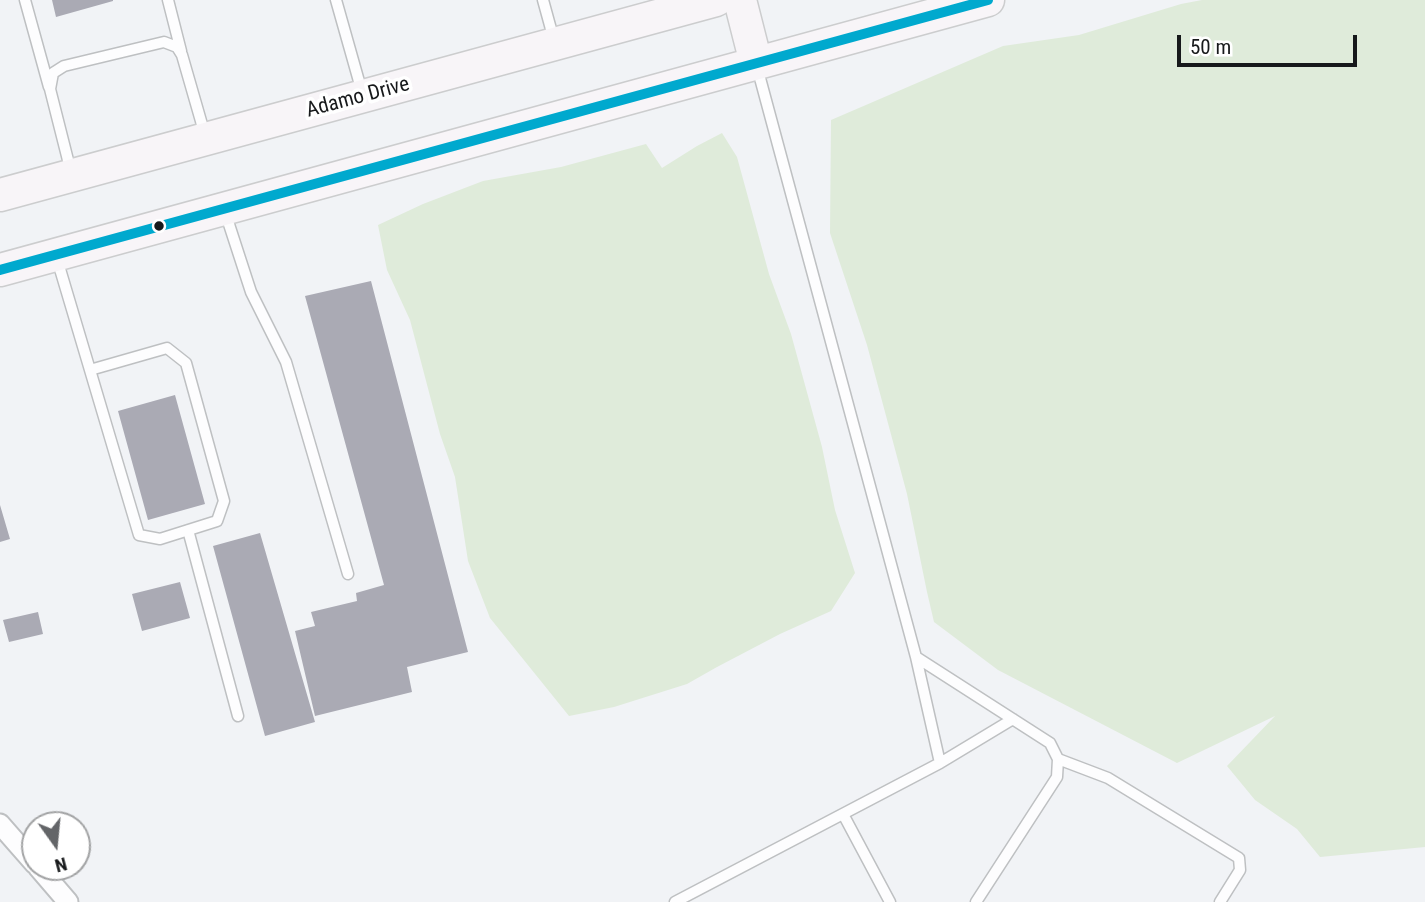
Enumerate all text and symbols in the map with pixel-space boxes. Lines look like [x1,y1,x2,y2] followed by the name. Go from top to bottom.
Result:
[1180,21,1360,65] scale bar
[1190,35,1231,59] text: 50 m
[304,72,412,124] street label: Adamo Drive
[152,219,166,233] unlabelled marker
[21,811,91,881] north arrow
[52,852,70,877] text: N

